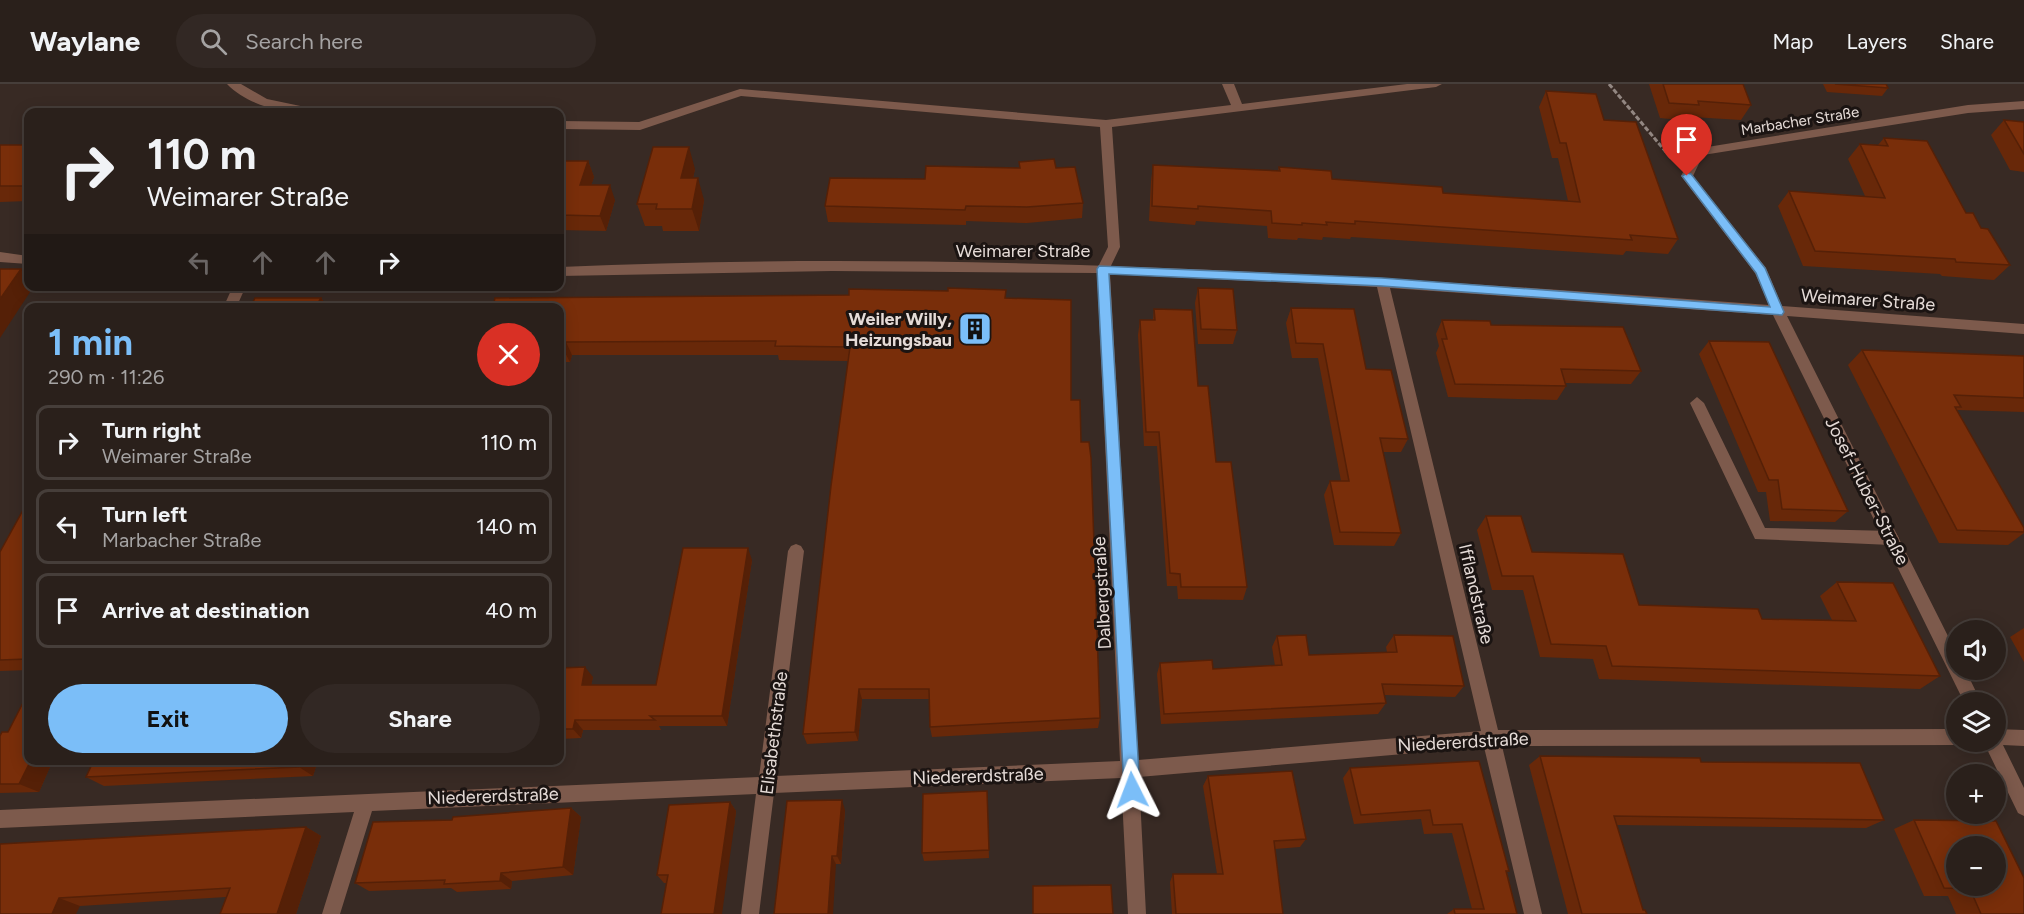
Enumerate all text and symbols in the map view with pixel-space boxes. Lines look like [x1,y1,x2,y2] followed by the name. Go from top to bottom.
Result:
[176,14,596,68] search box
[30,24,140,58] text: Waylane
[197,25,230,58] icon: search
[245,28,363,55] text: Search here
[1773,29,1813,54] text: Map
[1846,29,1907,54] text: Layers
[1940,29,1994,54] text: Share
[1740,103,1860,139] street label: Marbacher Straße
[1661,114,1712,176] pin
[1670,123,1703,156] icon: arrive
[147,129,256,180] text: 110 m
[48,132,126,210] icon: right
[147,180,349,213] text: Weimarer Straße
[956,240,1090,262] street label: Weimarer Straße
[183,246,216,279] icon: left
[246,246,279,279] icon: ahead
[309,246,342,279] icon: ahead
[372,246,405,279] icon: right
[1800,284,1936,316] street label: Weimarer Straße
[845,308,952,351] place label: Weiler Willy, Heizungsbau
[957,311,993,347] building icon: Weiler Willy, Heizungsbau
[48,321,133,364] text: 1 min
[477,323,540,386] button: close
[48,365,164,389] text: 290 m · 11:26
[1820,414,1914,569] street label: Josef-Huber-Straße
[102,417,201,444] text: Turn right
[51,426,84,459] icon: right
[481,429,537,456] text: 110 m
[102,444,252,468] text: Weimarer Straße
[102,501,188,528] text: Turn left
[51,510,84,543] icon: left
[476,513,537,540] text: 140 m
[102,528,261,552] text: Marbacher Straße
[1088,536,1116,650] street label: Dalbergstraße
[1454,542,1498,646] street label: Ifflandstraße
[51,594,84,627] icon: arrive
[102,597,310,624] text: Arrive at destination
[485,597,537,624] text: 40 m
[1946,620,2006,896] map controls
[1946,620,2006,680] button: sound
[756,670,792,796] street label: Elisabethstraße
[48,684,288,753] button: Exit
[300,684,540,753] button: Share
[1946,692,2006,752] button: layers
[1397,728,1529,756] street label: Niedererdstraße
[1100,758,1164,822] position arrow
[912,763,1044,789] street label: Niedererdstraße
[1946,764,2006,824] button: +
[427,783,559,809] street label: Niedererdstraße
[1946,836,2006,896] button: −

